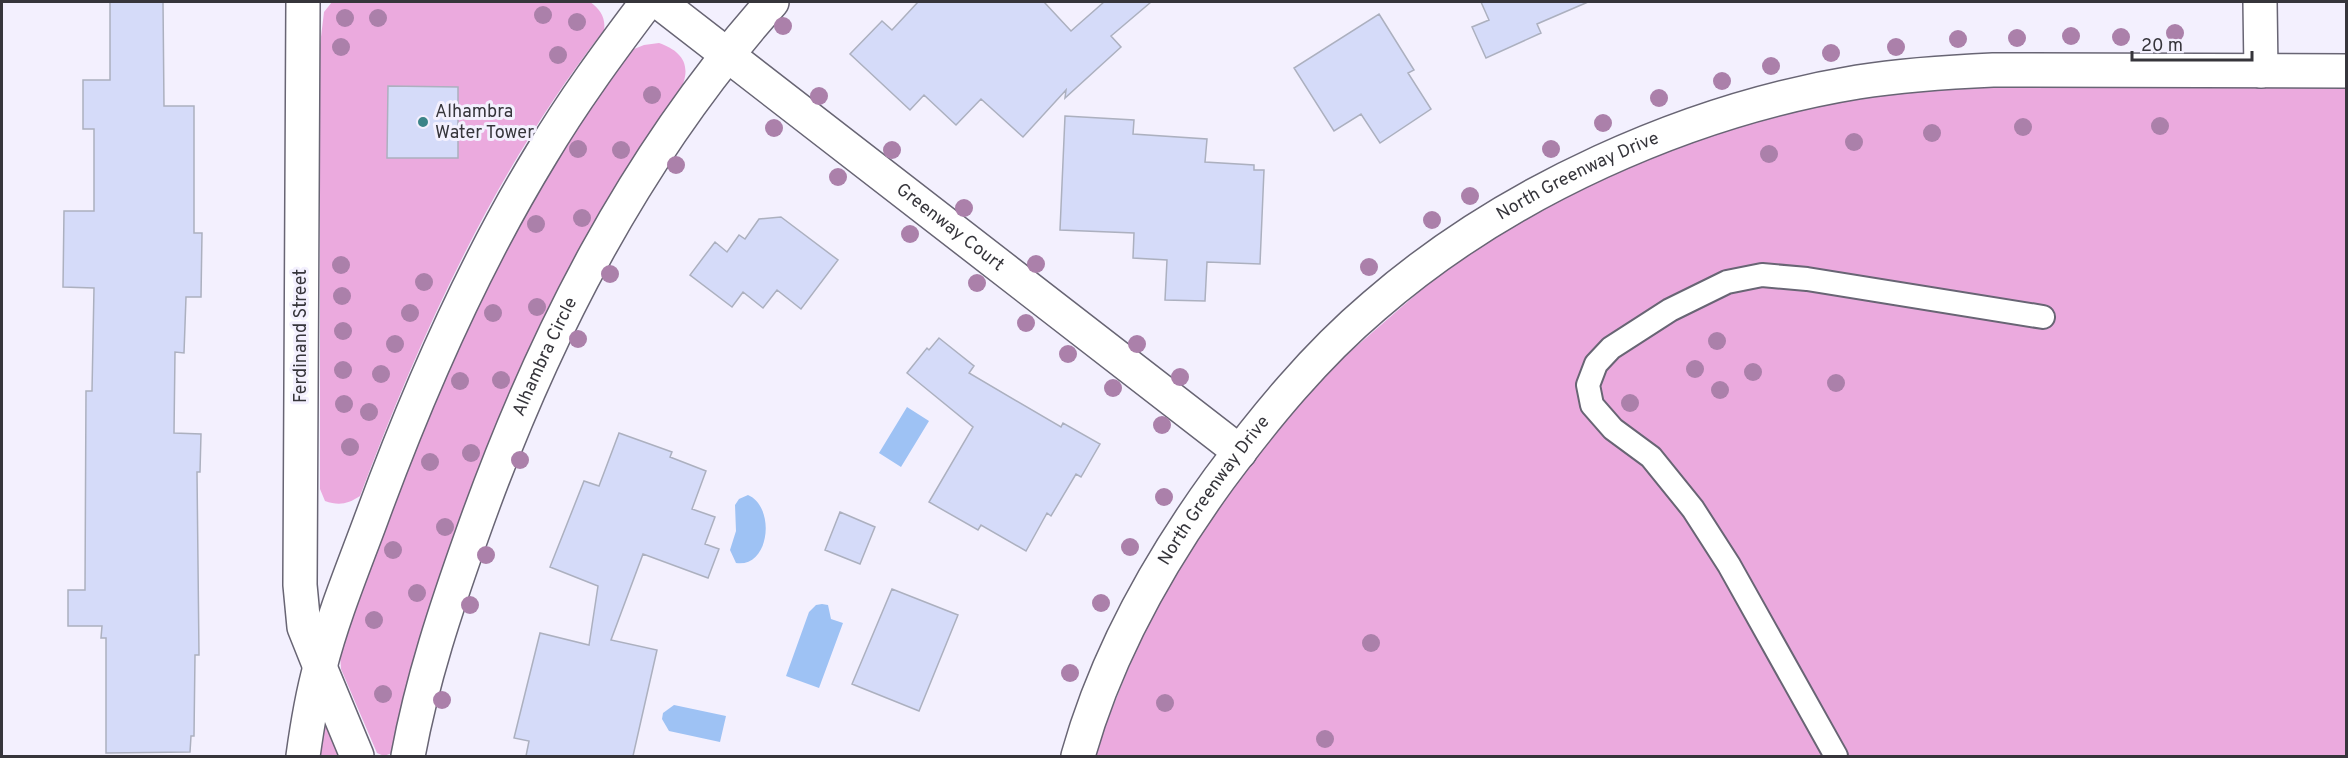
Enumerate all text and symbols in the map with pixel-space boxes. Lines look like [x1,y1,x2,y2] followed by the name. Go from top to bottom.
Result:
[2132,24,2252,62] scale bar
[2141,35,2183,58] text: 20 m
[435,101,534,145] place label: Alhambra Water Tower
[416,115,430,129] marker: Alhambra Water Tower
[1492,127,1662,226] street label: North Greenway Drive
[891,178,1009,277] street label: Greenway Court
[290,269,313,403] street label: Ferdinand Street
[508,293,583,420] street label: Alhambra Circle
[1153,411,1275,570] street label: North Greenway Drive

